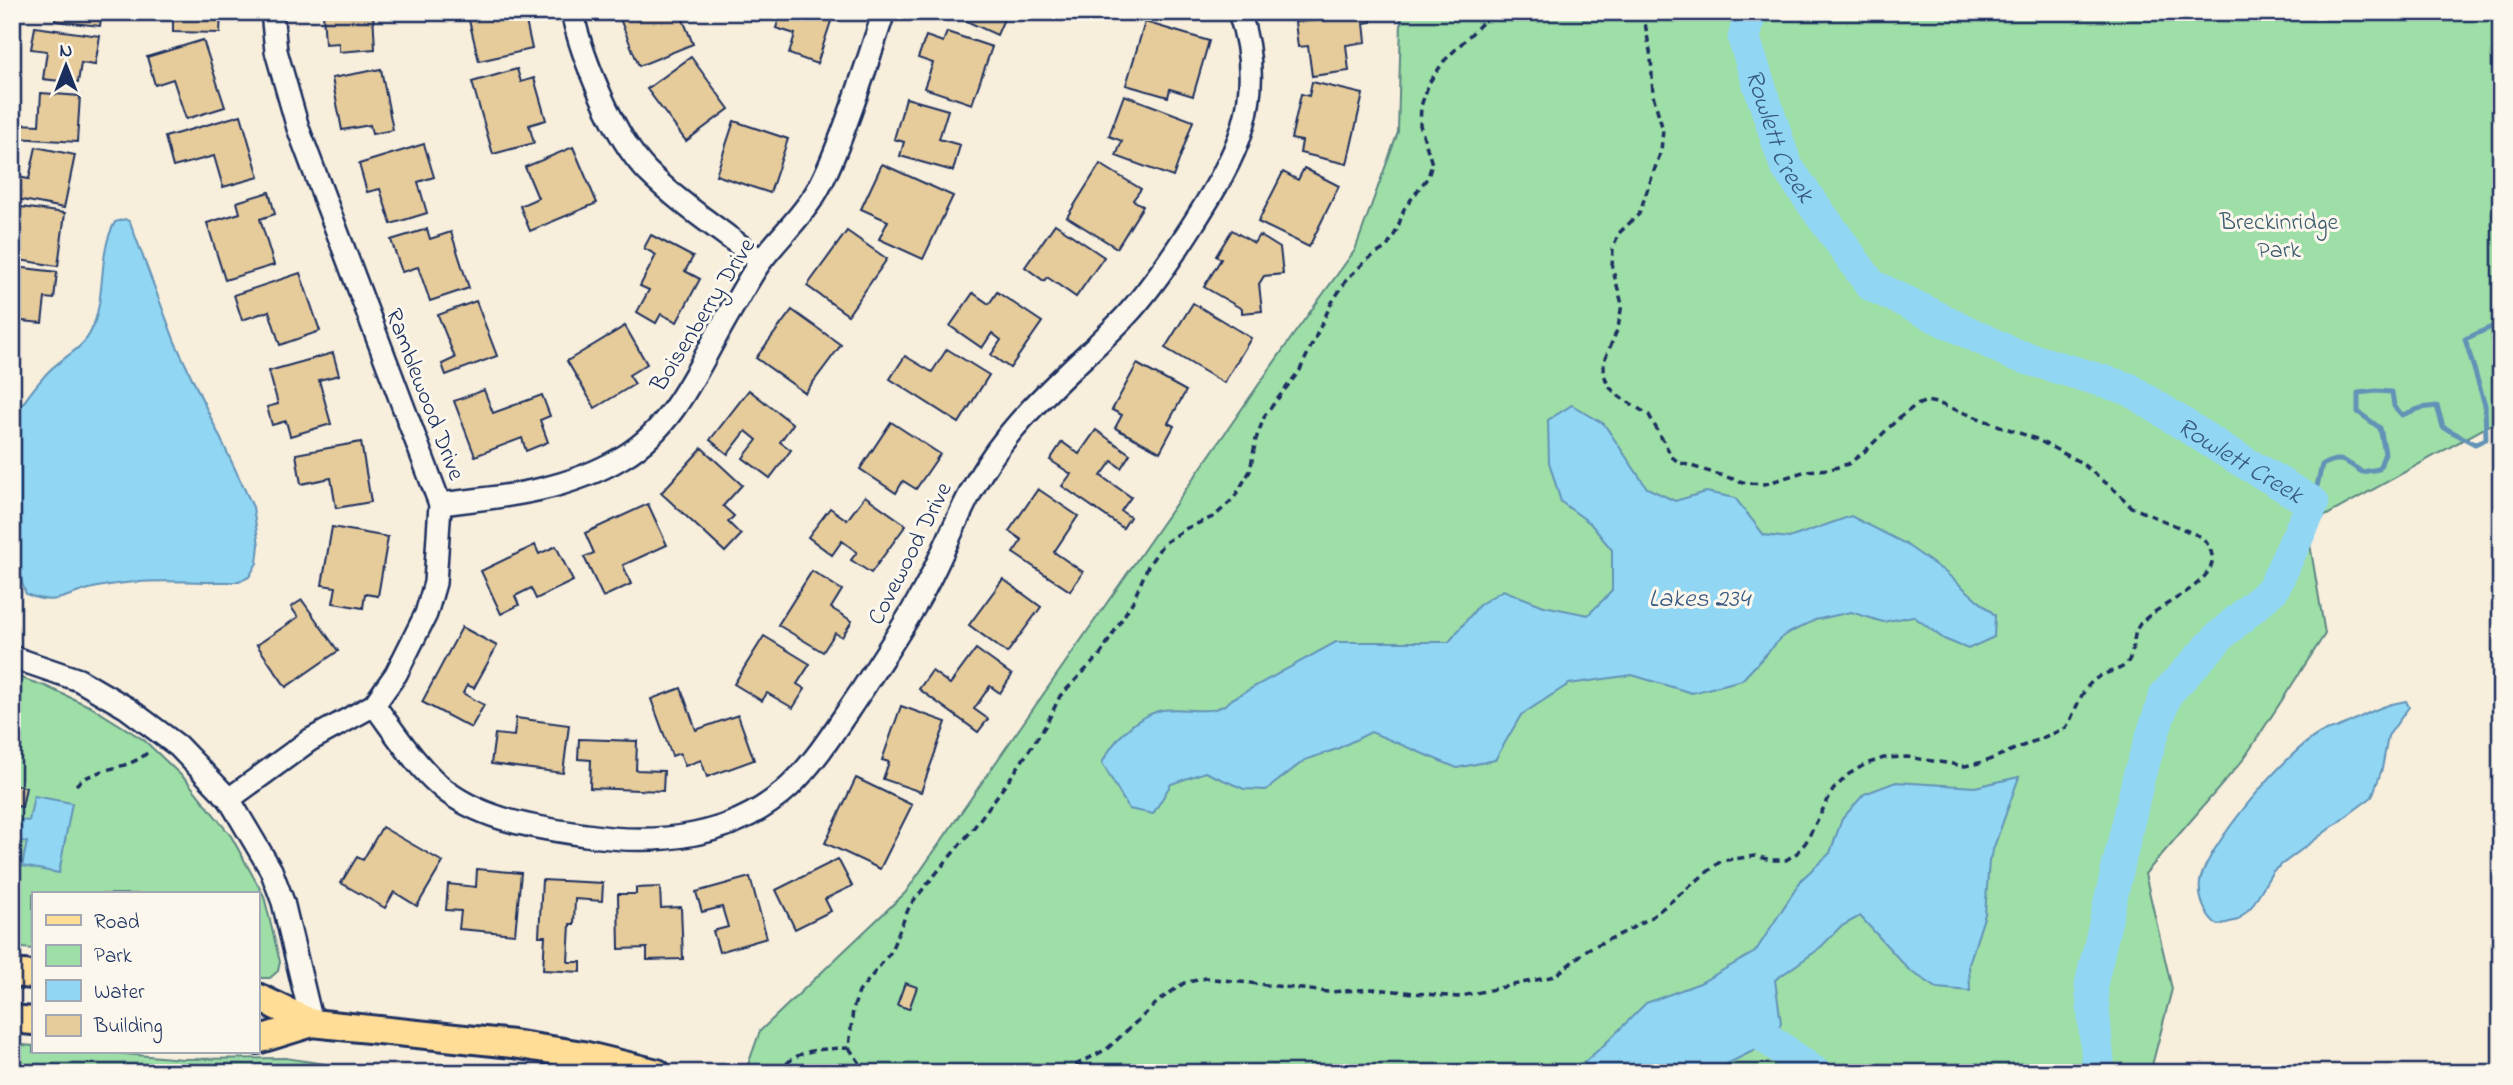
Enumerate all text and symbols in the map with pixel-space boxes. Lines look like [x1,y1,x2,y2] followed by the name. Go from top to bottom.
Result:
[32,32,102,102] north arrow
[60,38,73,65] text: N
[1733,65,1823,213] water label: Rowlett Creek
[2219,206,2338,269] park label: Breckinridge Park
[642,231,766,400] street label: Boisenberry Drive
[375,304,473,486] street label: Ramblewood Drive
[2169,409,2311,516] water label: Rowlett Creek
[860,476,962,632] street label: Covewood Drive
[1649,581,1753,619] water label: Lakes 234
[32,892,259,1054] legend
[94,908,140,938] text: Road
[94,942,133,972] text: Park
[94,978,145,1008] text: Water
[93,1012,163,1044] text: Building

